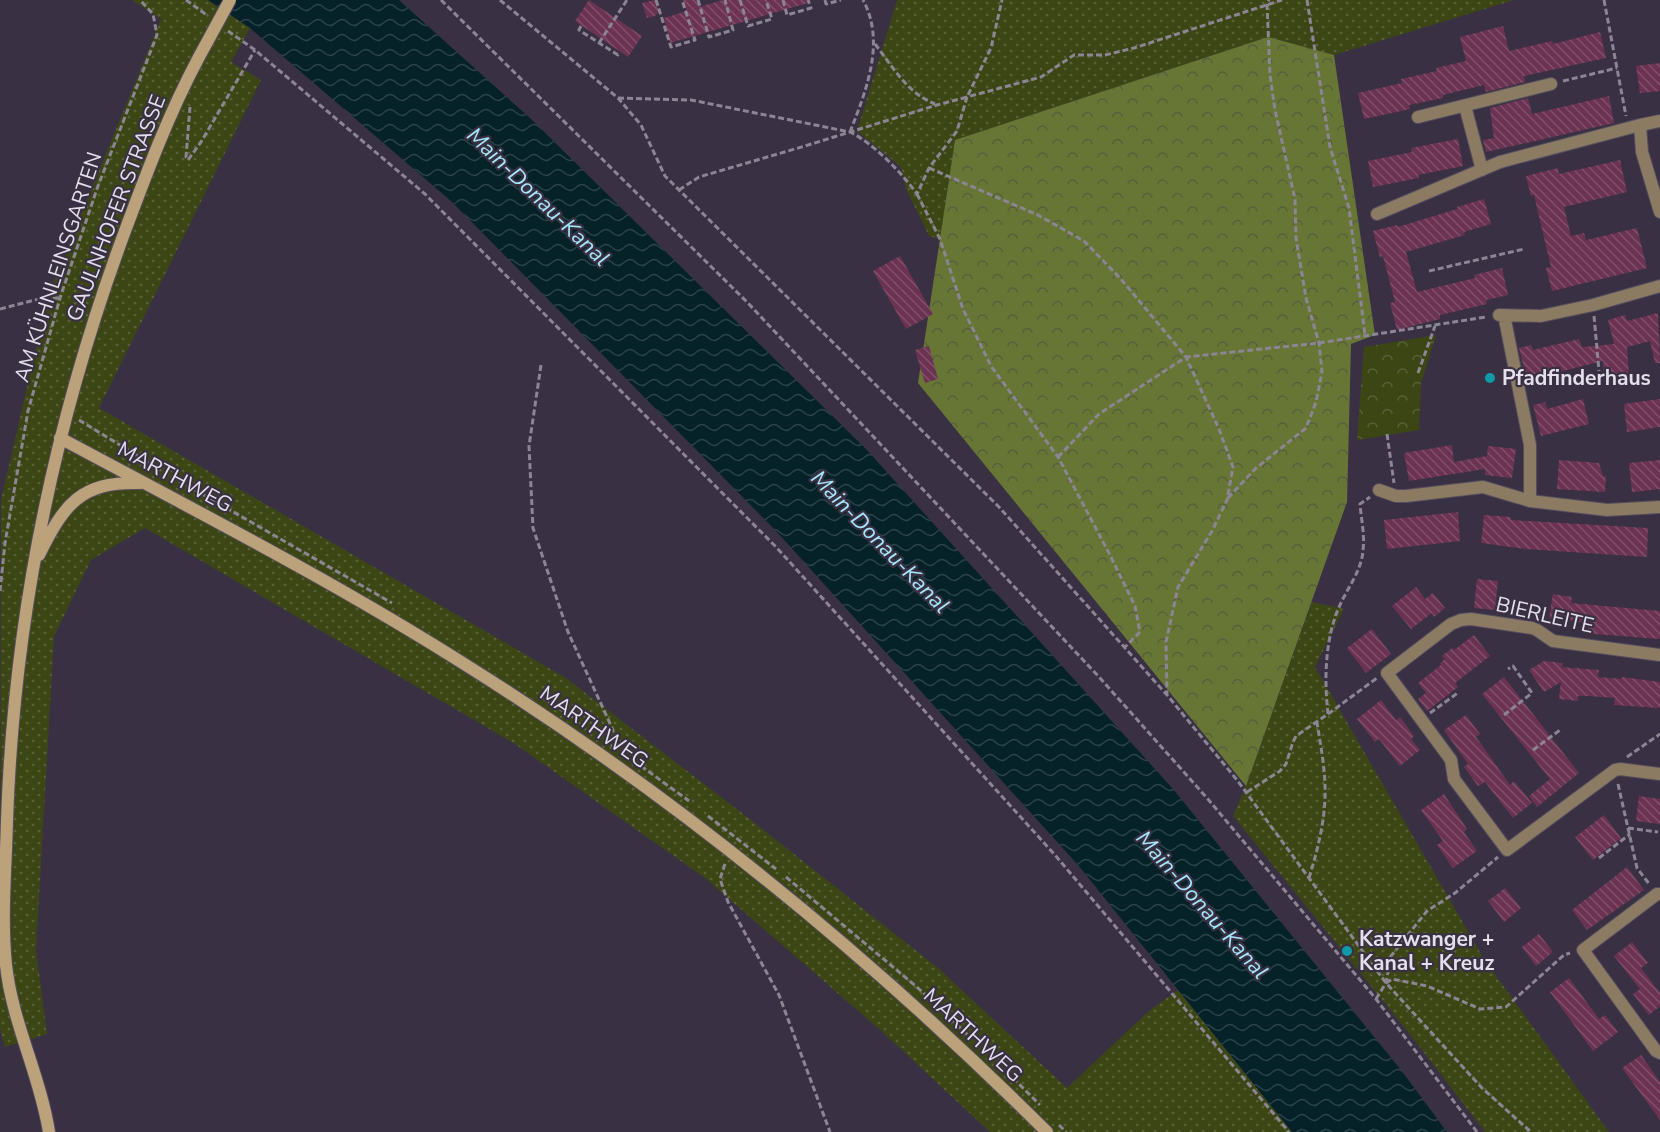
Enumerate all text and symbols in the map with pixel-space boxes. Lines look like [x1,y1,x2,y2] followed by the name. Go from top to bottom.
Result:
[60,91,172,325] street label: GAULNHOFER STRASSE
[460,121,616,273] water label: Main-Donau-Kanal
[8,148,108,386] street label: AM KÜHNLEINSGARTEN
[1502,364,1651,392] place label: Pfadfinderhaus
[1483,371,1497,385] marker: Pfadfinderhaus
[113,435,237,519] street label: MARTHWEG
[804,464,956,620] water label: Main-Donau-Kanal
[1493,590,1597,640] street label: BIERLEITE
[534,679,654,775] street label: MARTHWEG
[1129,824,1275,986] water label: Main-Donau-Kanal
[1359,925,1494,977] place label: Katzwanger + Kanal + Kreuz
[1340,944,1354,958] marker: Katzwanger + Kanal + Kreuz
[917,982,1029,1088] street label: MARTHWEG

